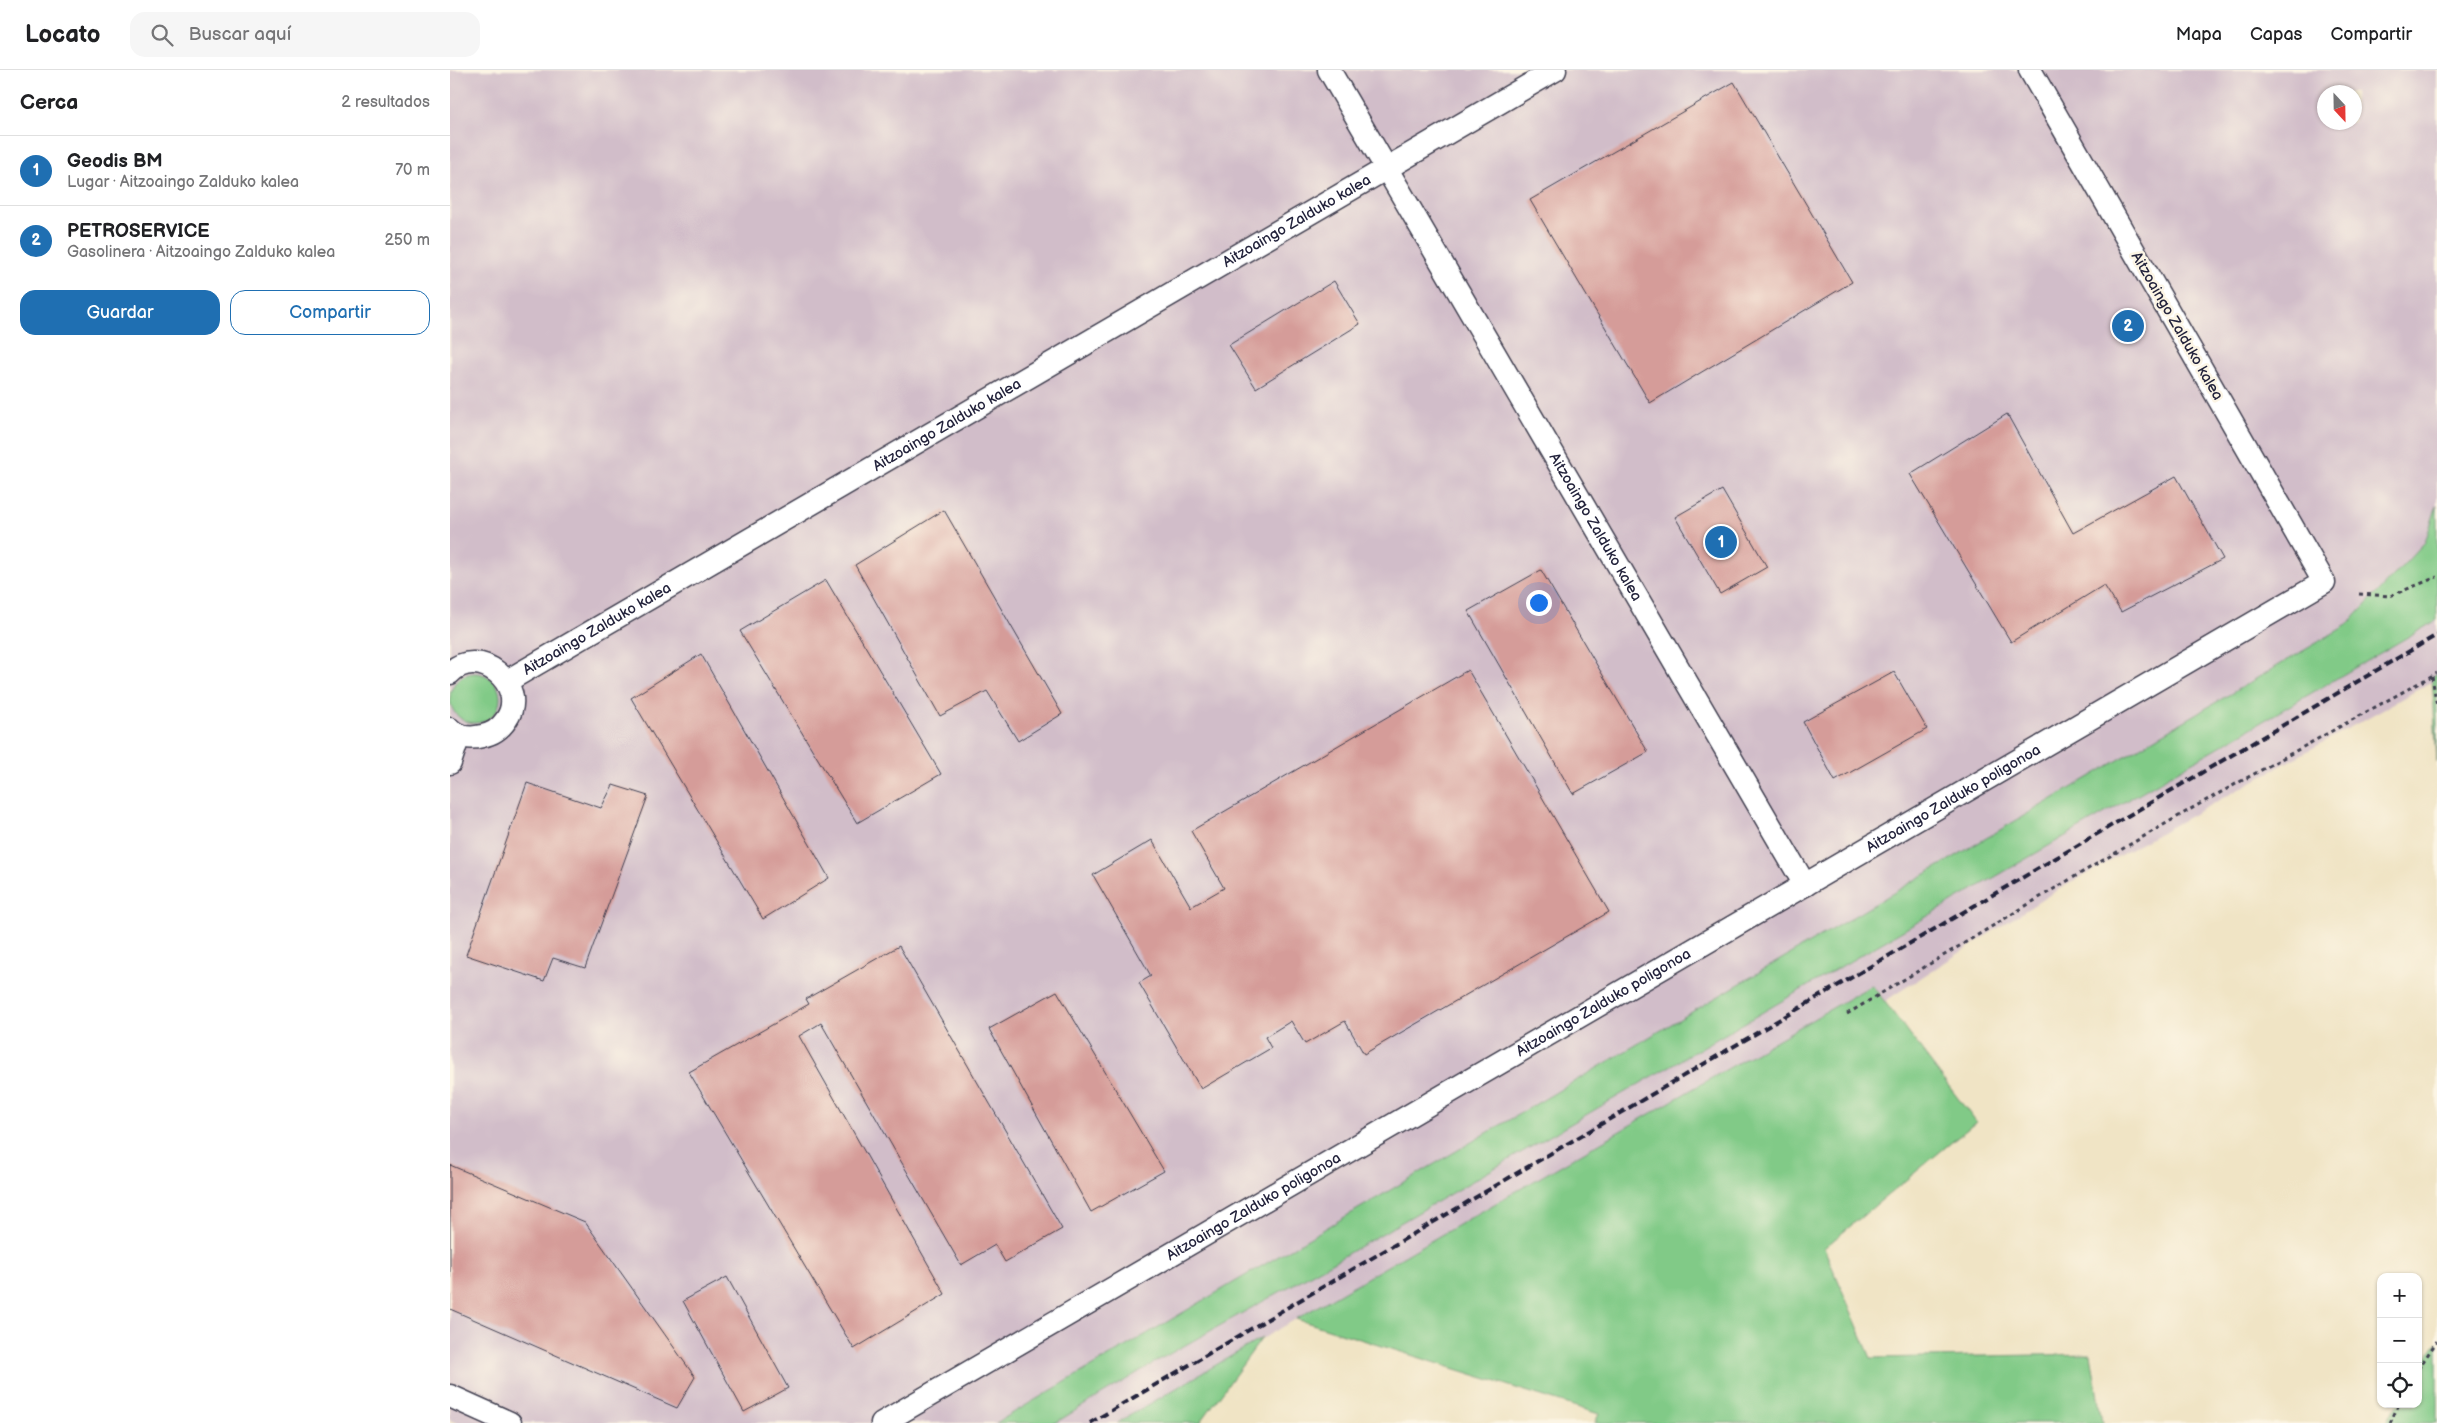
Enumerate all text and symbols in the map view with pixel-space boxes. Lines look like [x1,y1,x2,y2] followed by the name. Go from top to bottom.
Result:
[130,12,480,57] search box
[25,20,100,49] text: Locato
[148,21,176,49] icon: search
[188,23,291,46] text: Buscar aquí
[2176,24,2222,45] text: Mapa
[2250,24,2303,45] text: Capas
[2331,24,2412,45] text: Compartir
[2317,85,2362,130] north arrow
[20,90,78,115] text: Cerca
[341,93,430,112] text: 2 resultados
[67,150,163,173] text: Geodis BM
[33,161,39,180] text: 1
[395,161,430,180] text: 70 m
[1219,170,1374,271] street label: Aitzoaingo Zalduko kalea
[67,173,299,192] text: Lugar · Aitzoaingo Zalduko kalea
[67,220,210,243] text: PETROSERVICE
[31,231,41,250] text: 2
[384,231,430,250] text: 250 m
[67,243,335,262] text: Gasolinera · Aitzoaingo Zalduko kalea
[2127,248,2227,404] street label: Aitzoaingo Zalduko kalea
[20,290,220,335] button: Guardar
[230,290,430,335] button: Compartir
[2112,307,2144,345] pin: 2
[869,374,1024,475] street label: Aitzoaingo Zalduko kalea
[1545,449,1646,604] street label: Aitzoaingo Zalduko kalea
[1705,523,1737,561] pin: 1
[519,578,674,679] street label: Aitzoaingo Zalduko kalea
[1526,590,1552,616] your location
[1862,740,2044,857] street label: Aitzoaingo Zalduko poligonoa
[1513,944,1694,1061] street label: Aitzoaingo Zalduko poligonoa
[1163,1148,1344,1265] street label: Aitzoaingo Zalduko poligonoa
[2377,1273,2422,1408] map controls
[2377,1273,2422,1318] button: +
[2377,1318,2422,1363] button: −
[2377,1363,2422,1408] button: locate

